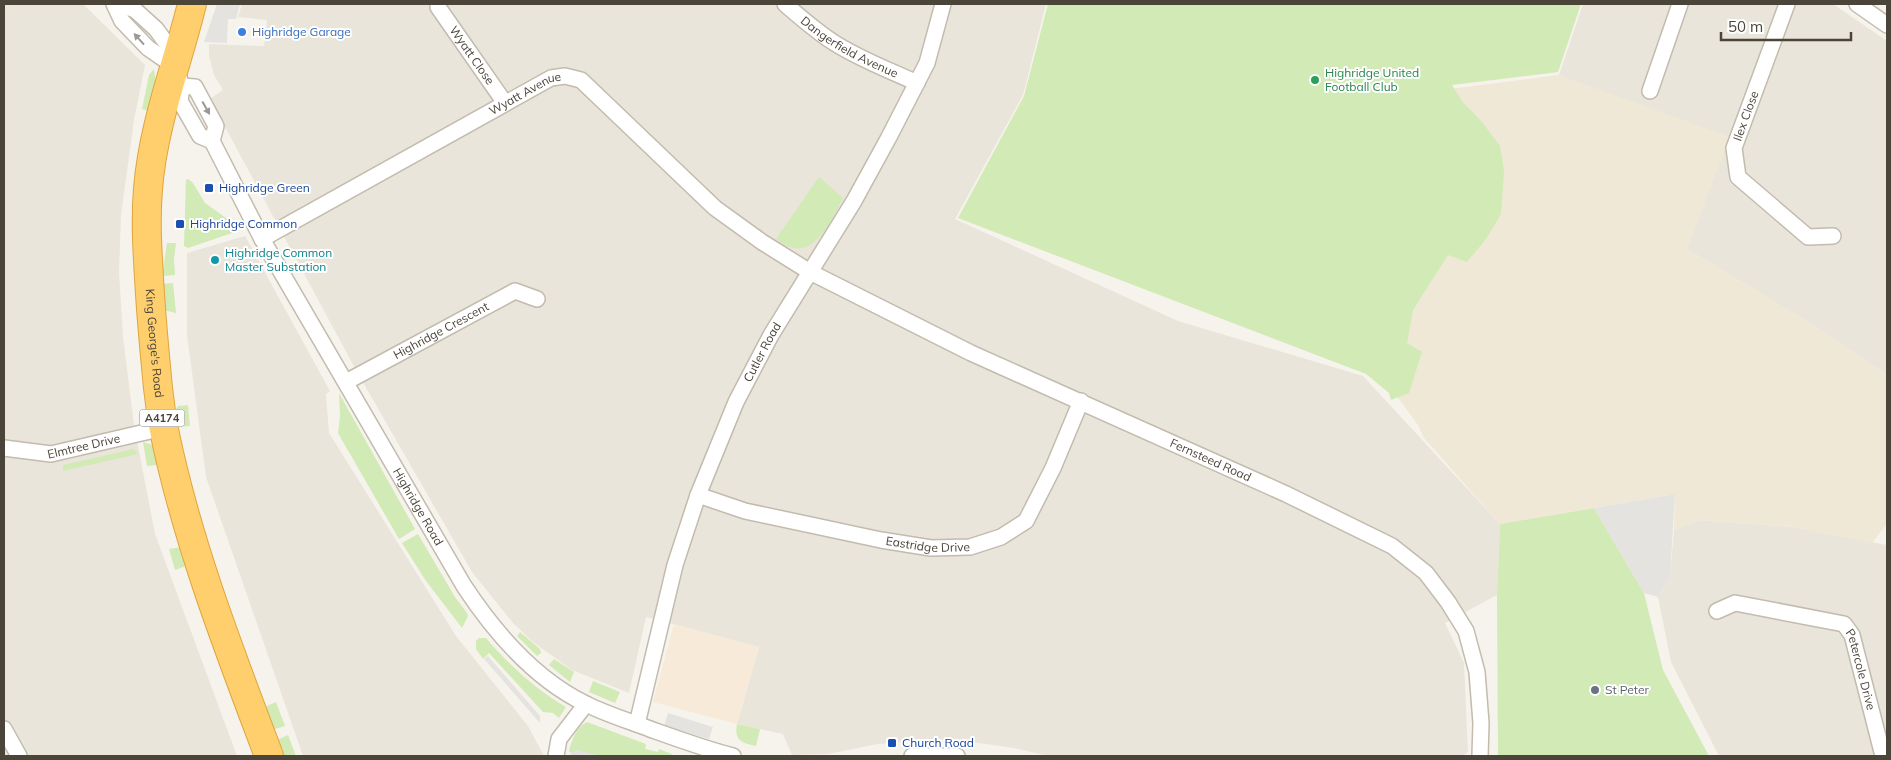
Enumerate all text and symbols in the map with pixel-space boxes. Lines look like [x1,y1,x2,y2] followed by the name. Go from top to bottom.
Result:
[1721,10,1851,42] scale bar
[798,13,900,81] street label: Dangerfield Avenue
[1728,17,1763,36] text: 50 m
[446,23,498,87] street label: Wyatt Close
[252,24,351,39] place label: Highridge Garage
[236,26,248,38] marker: Highridge Garage
[133,33,145,45] one-way arrow
[1325,65,1419,94] place label: Highridge United Football Club
[486,69,562,118] street label: Wyatt Avenue
[1309,74,1321,86] marker: Highridge United Football Club
[1730,89,1762,143] street label: Ilex Close
[202,101,211,114] one-way arrow
[219,180,310,195] place label: Highridge Green
[203,182,215,194] marker: Highridge Green
[190,216,297,231] place label: Highridge Common
[174,218,186,230] marker: Highridge Common
[225,245,332,274] place label: Highridge Common Master Substation
[209,254,221,266] marker: Highridge Common Master Substation
[143,288,167,399] street label: King George's Road
[391,299,491,362] street label: Highridge Crescent
[740,319,784,384] street label: Cutler Road
[140,409,184,426] road number: A4174
[46,430,121,462] street label: Elmtree Drive
[1168,435,1254,484] street label: Fernsteed Road
[390,465,447,548] street label: Highridge Road
[885,533,970,555] street label: Eastridge Drive
[1843,625,1879,712] street label: Petercole Drive
[1605,682,1650,697] place label: St Peter
[1589,684,1601,696] marker: St Peter
[902,735,974,750] place label: Church Road
[886,737,898,749] marker: Church Road

